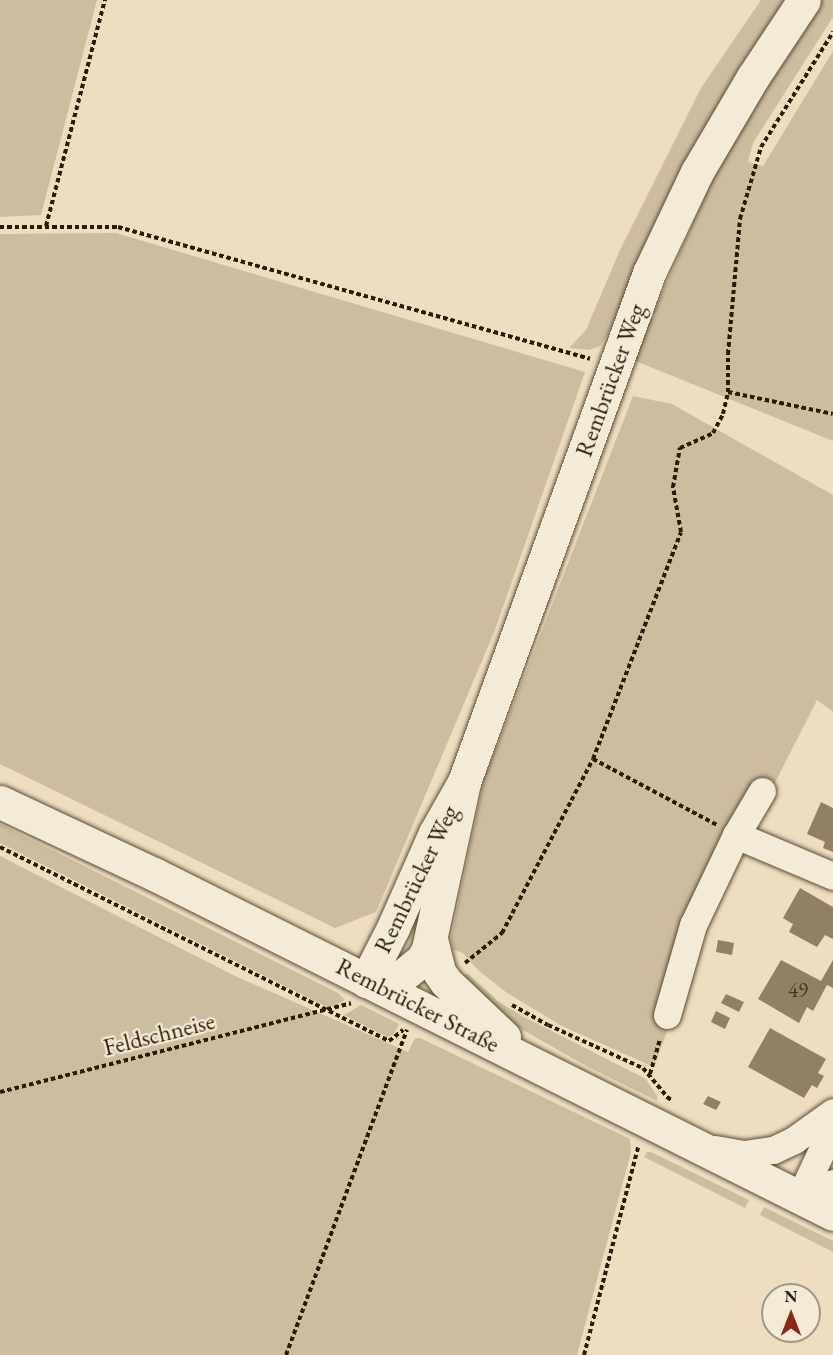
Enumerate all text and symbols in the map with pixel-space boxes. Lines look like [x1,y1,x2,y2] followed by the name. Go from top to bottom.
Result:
[569,300,651,460] street label: Rembrücker Weg
[368,800,464,958] street label: Rembrücker Weg
[332,952,504,1058] street label: Rembrücker Straße
[788,977,808,1003] house number: 49
[100,1006,218,1062] street label: Feldschneise
[761,1283,821,1343] north arrow
[785,1286,797,1307] text: N

